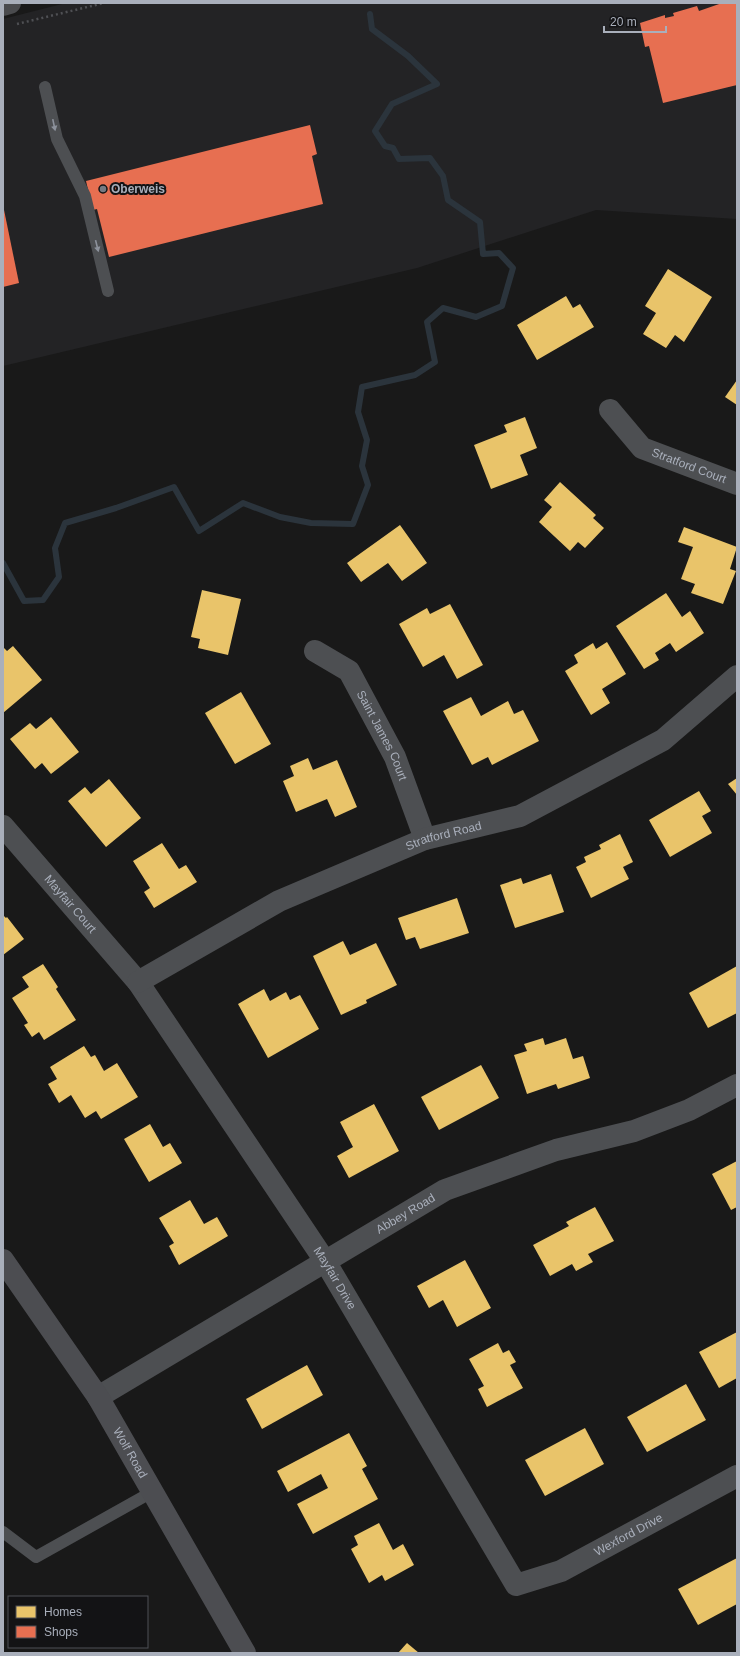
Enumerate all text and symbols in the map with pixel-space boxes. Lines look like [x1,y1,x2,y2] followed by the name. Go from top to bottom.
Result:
[604,8,666,34] scale bar
[610,15,637,29] text: 20 m
[51,118,57,131] one-way arrow
[111,182,165,196] place label: Oberweis
[98,184,108,194] marker: Oberweis
[95,240,101,252] one-way arrow
[650,445,729,487] street label: Stratford Court
[354,688,410,783] street label: Saint James Court
[404,819,483,853] street label: Stratford Road
[42,872,100,936] street label: Mayfair Court
[373,1191,437,1237] street label: Abbey Road
[311,1244,359,1312] street label: Mayfair Drive
[110,1425,150,1480] street label: Wolf Road
[592,1510,665,1559] street label: Wexford Drive
[8,1596,148,1648] legend
[44,1605,82,1619] text: Homes
[44,1625,78,1639] text: Shops

